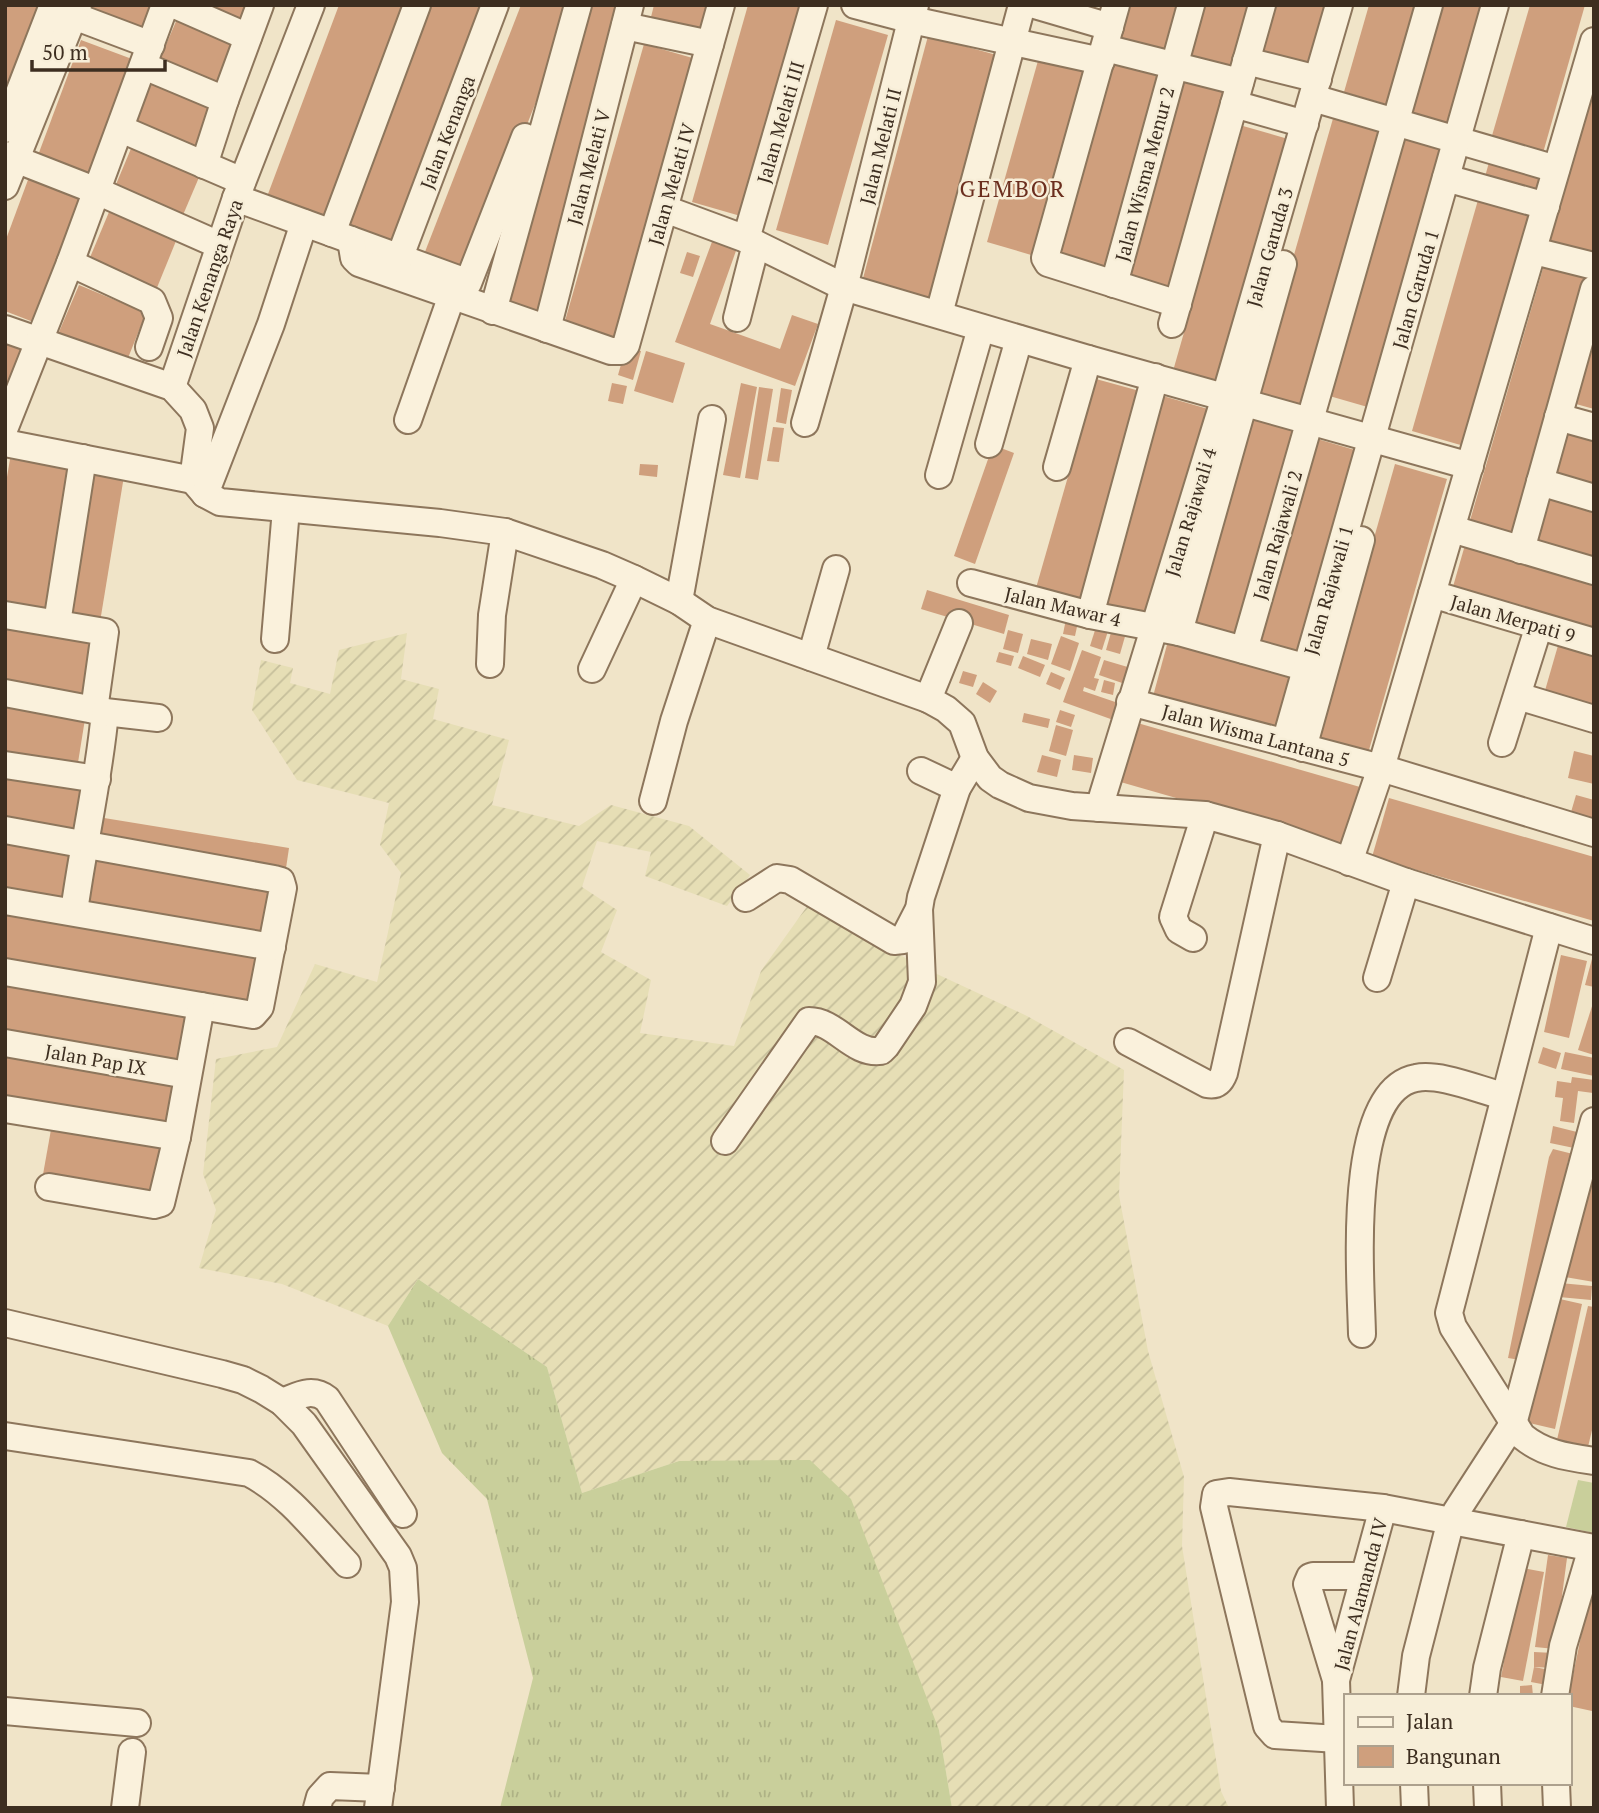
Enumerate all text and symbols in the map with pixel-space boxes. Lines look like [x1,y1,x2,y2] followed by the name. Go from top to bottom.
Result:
[32,28,164,72] scale bar
[42,38,88,66] text: 50 m
[751,58,809,186] street label: Jalan Melati III
[414,71,480,192] street label: Jalan Kenanga
[1109,84,1179,264] street label: Jalan Wisma Menur 2
[853,85,907,207] street label: Jalan Melati II
[561,107,615,227] street label: Jalan Melati V
[642,120,700,248] street label: Jalan Melati IV
[960,173,1066,204] district label: GEMBOR
[1240,184,1298,310] street label: Jalan Garuda 3
[170,195,248,360] street label: Jalan Kenanga Raya
[1386,226,1444,352] street label: Jalan Garuda 1
[1159,444,1222,580] street label: Jalan Rajawali 4
[1247,467,1307,603] street label: Jalan Rajawali 2
[1298,522,1358,658] street label: Jalan Rajawali 1
[1002,580,1125,632] street label: Jalan Mawar 4
[1448,588,1578,648] street label: Jalan Merpati 9
[1159,698,1353,772] street label: Jalan Wisma Lantana 5
[43,1038,149,1080] street label: Jalan Pap IX
[1328,1515,1392,1673] street label: Jalan Alamanda IV
[1344,1694,1571,1785] legend
[1406,1707,1454,1735] text: Jalan
[1406,1742,1501,1770] text: Bangunan

